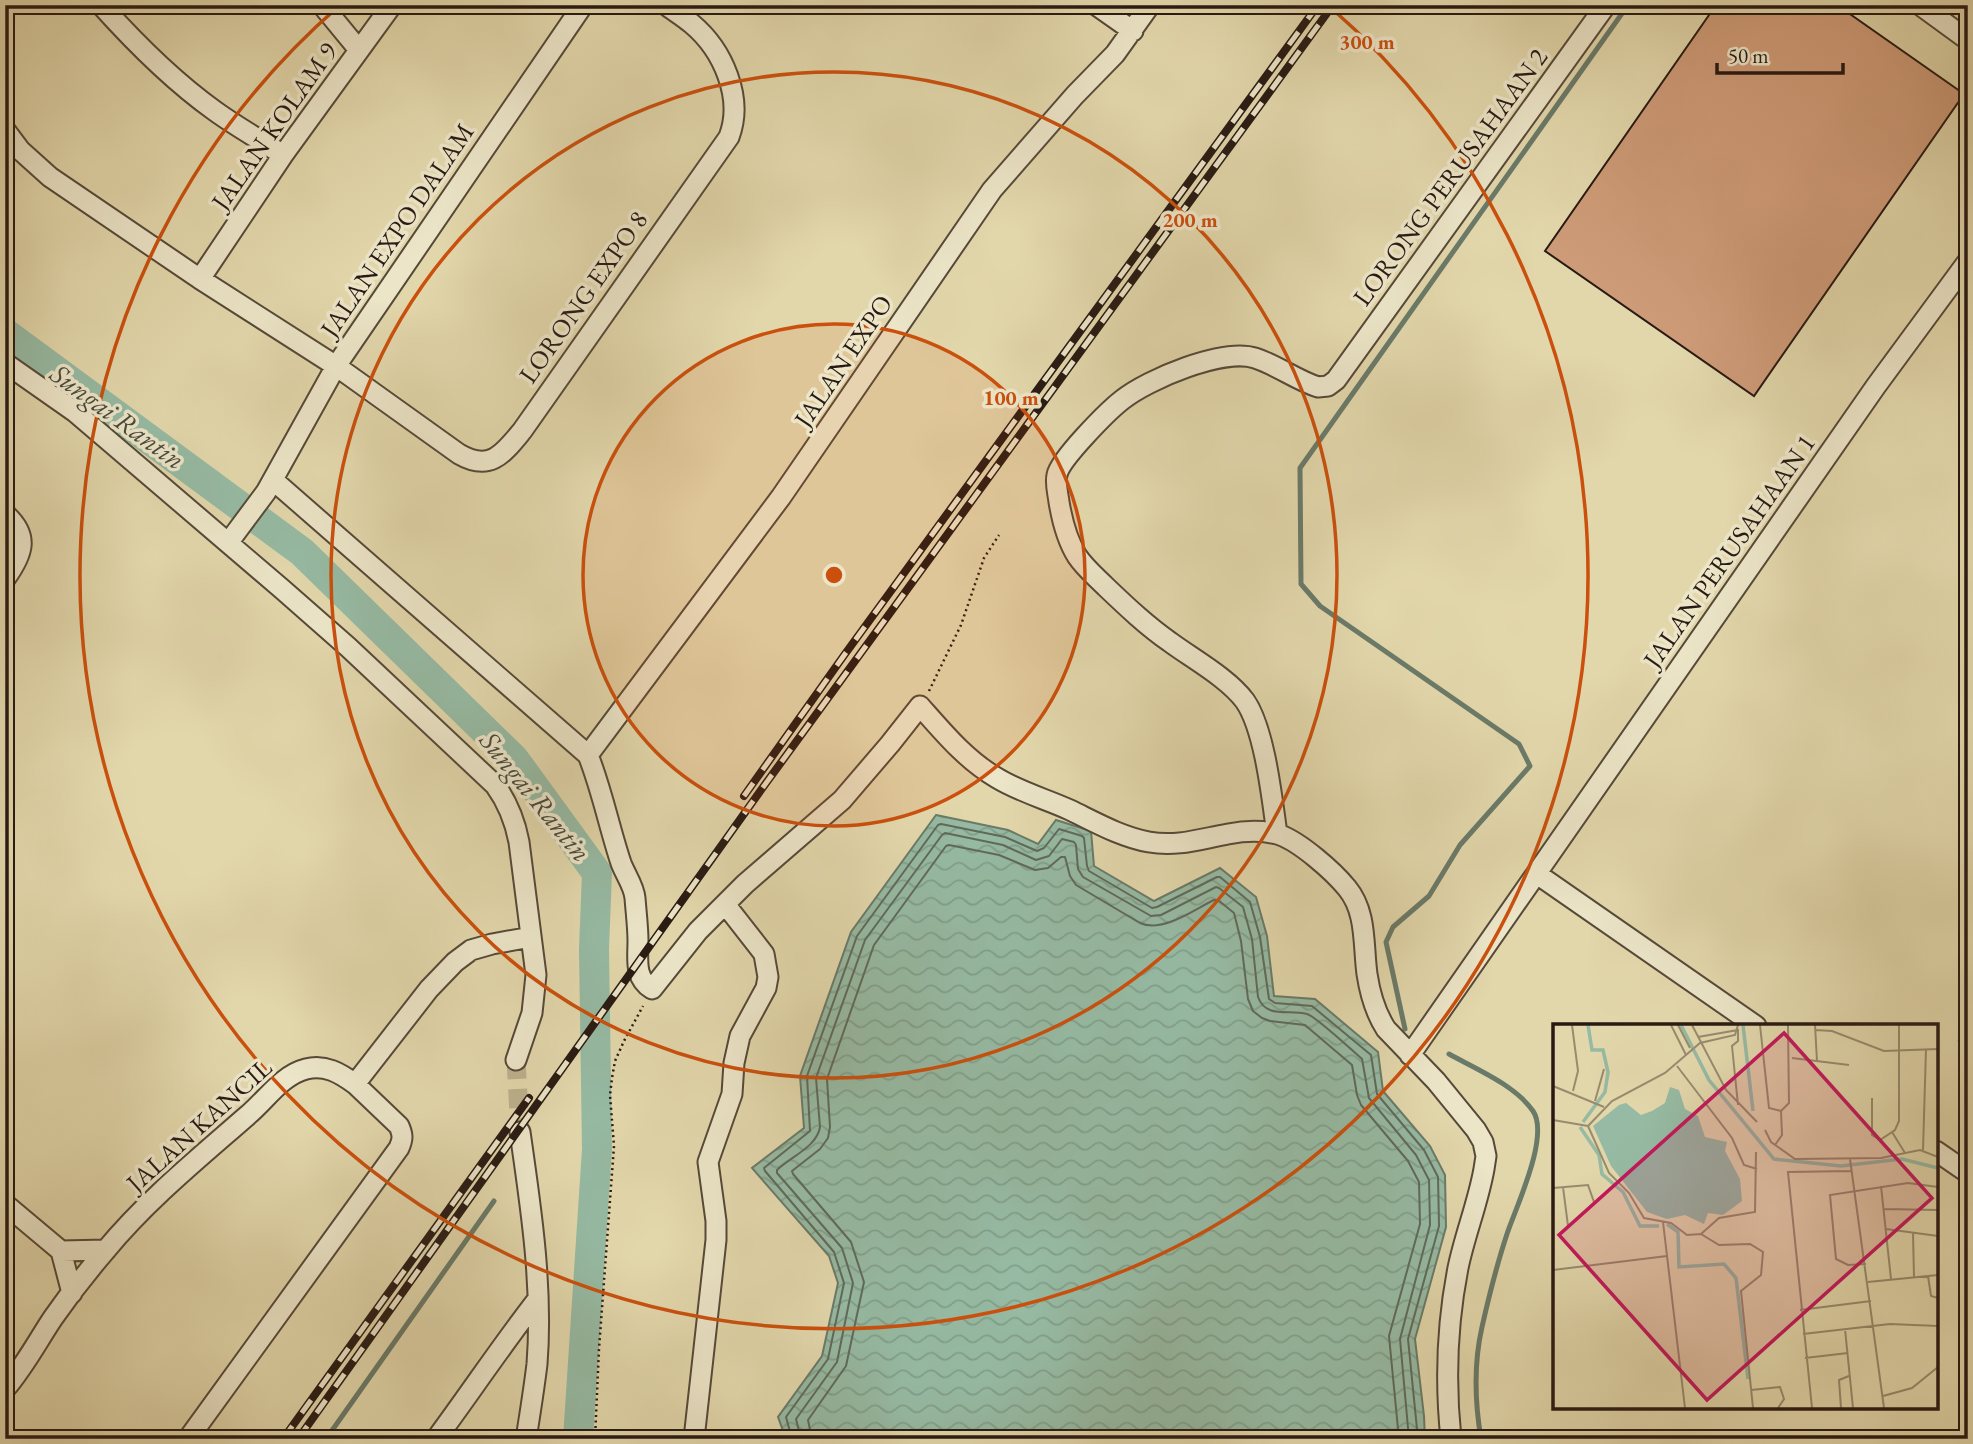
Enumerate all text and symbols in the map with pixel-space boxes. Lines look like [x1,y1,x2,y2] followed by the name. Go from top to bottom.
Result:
[1339,28,1395,55] text: 300 m
[1717,32,1843,76] scale bar
[202,35,345,218] street label: JALAN KOLAM 9
[1345,41,1555,313] street label: LORONG PERUSAHAAN 2
[1728,42,1769,69] text: 50 m
[311,116,481,345] street label: JALAN EXPO DALAM
[511,204,655,390] street label: LORONG EXPO 8
[1162,206,1218,233] text: 200 m
[785,288,900,436] street label: JALAN EXPO
[43,355,192,477] water label: Sungai Rantin
[983,384,1039,411] text: 100 m
[1634,427,1823,676] street label: JALAN PERUSAHAAN 1
[822,563,846,587] centre of rings
[472,723,600,869] water label: Sungai Rantin
[1553,1024,1938,1409] inset map
[118,1051,279,1201] street label: JALAN KANCIL

